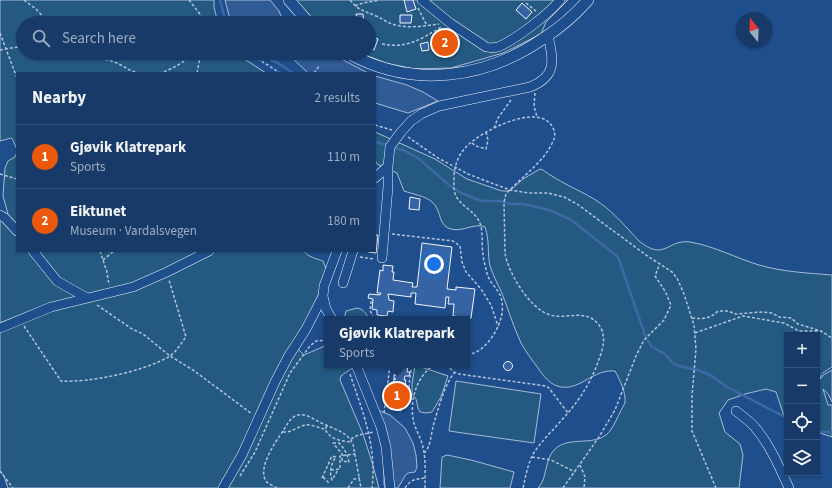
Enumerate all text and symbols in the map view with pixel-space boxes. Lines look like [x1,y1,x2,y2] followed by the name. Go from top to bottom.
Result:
[736,12,772,48] north arrow
[16,16,376,60] search box
[30,27,52,49] icon: search
[62,28,136,49] text: Search here
[432,28,458,58] pin: 2
[32,86,86,110] text: Nearby
[315,89,360,107] text: 2 results
[70,137,186,158] text: Gjøvik Klatrepark
[42,148,48,166] text: 1
[327,148,360,166] text: 110 m
[70,158,105,176] text: Sports
[70,201,126,222] text: Eiktunet
[42,212,48,230] text: 2
[327,212,360,230] text: 180 m
[70,222,197,240] text: Museum · Vardalsvegen
[424,254,444,274] your location
[324,316,470,368] popup
[339,323,455,344] text: Gjøvik Klatrepark
[784,332,820,476] map controls
[784,332,820,368] button: +
[339,344,374,362] text: Sports
[784,368,820,404] button: −
[384,381,410,411] pin: 1
[784,404,820,440] button: locate
[784,440,820,476] button: layers

